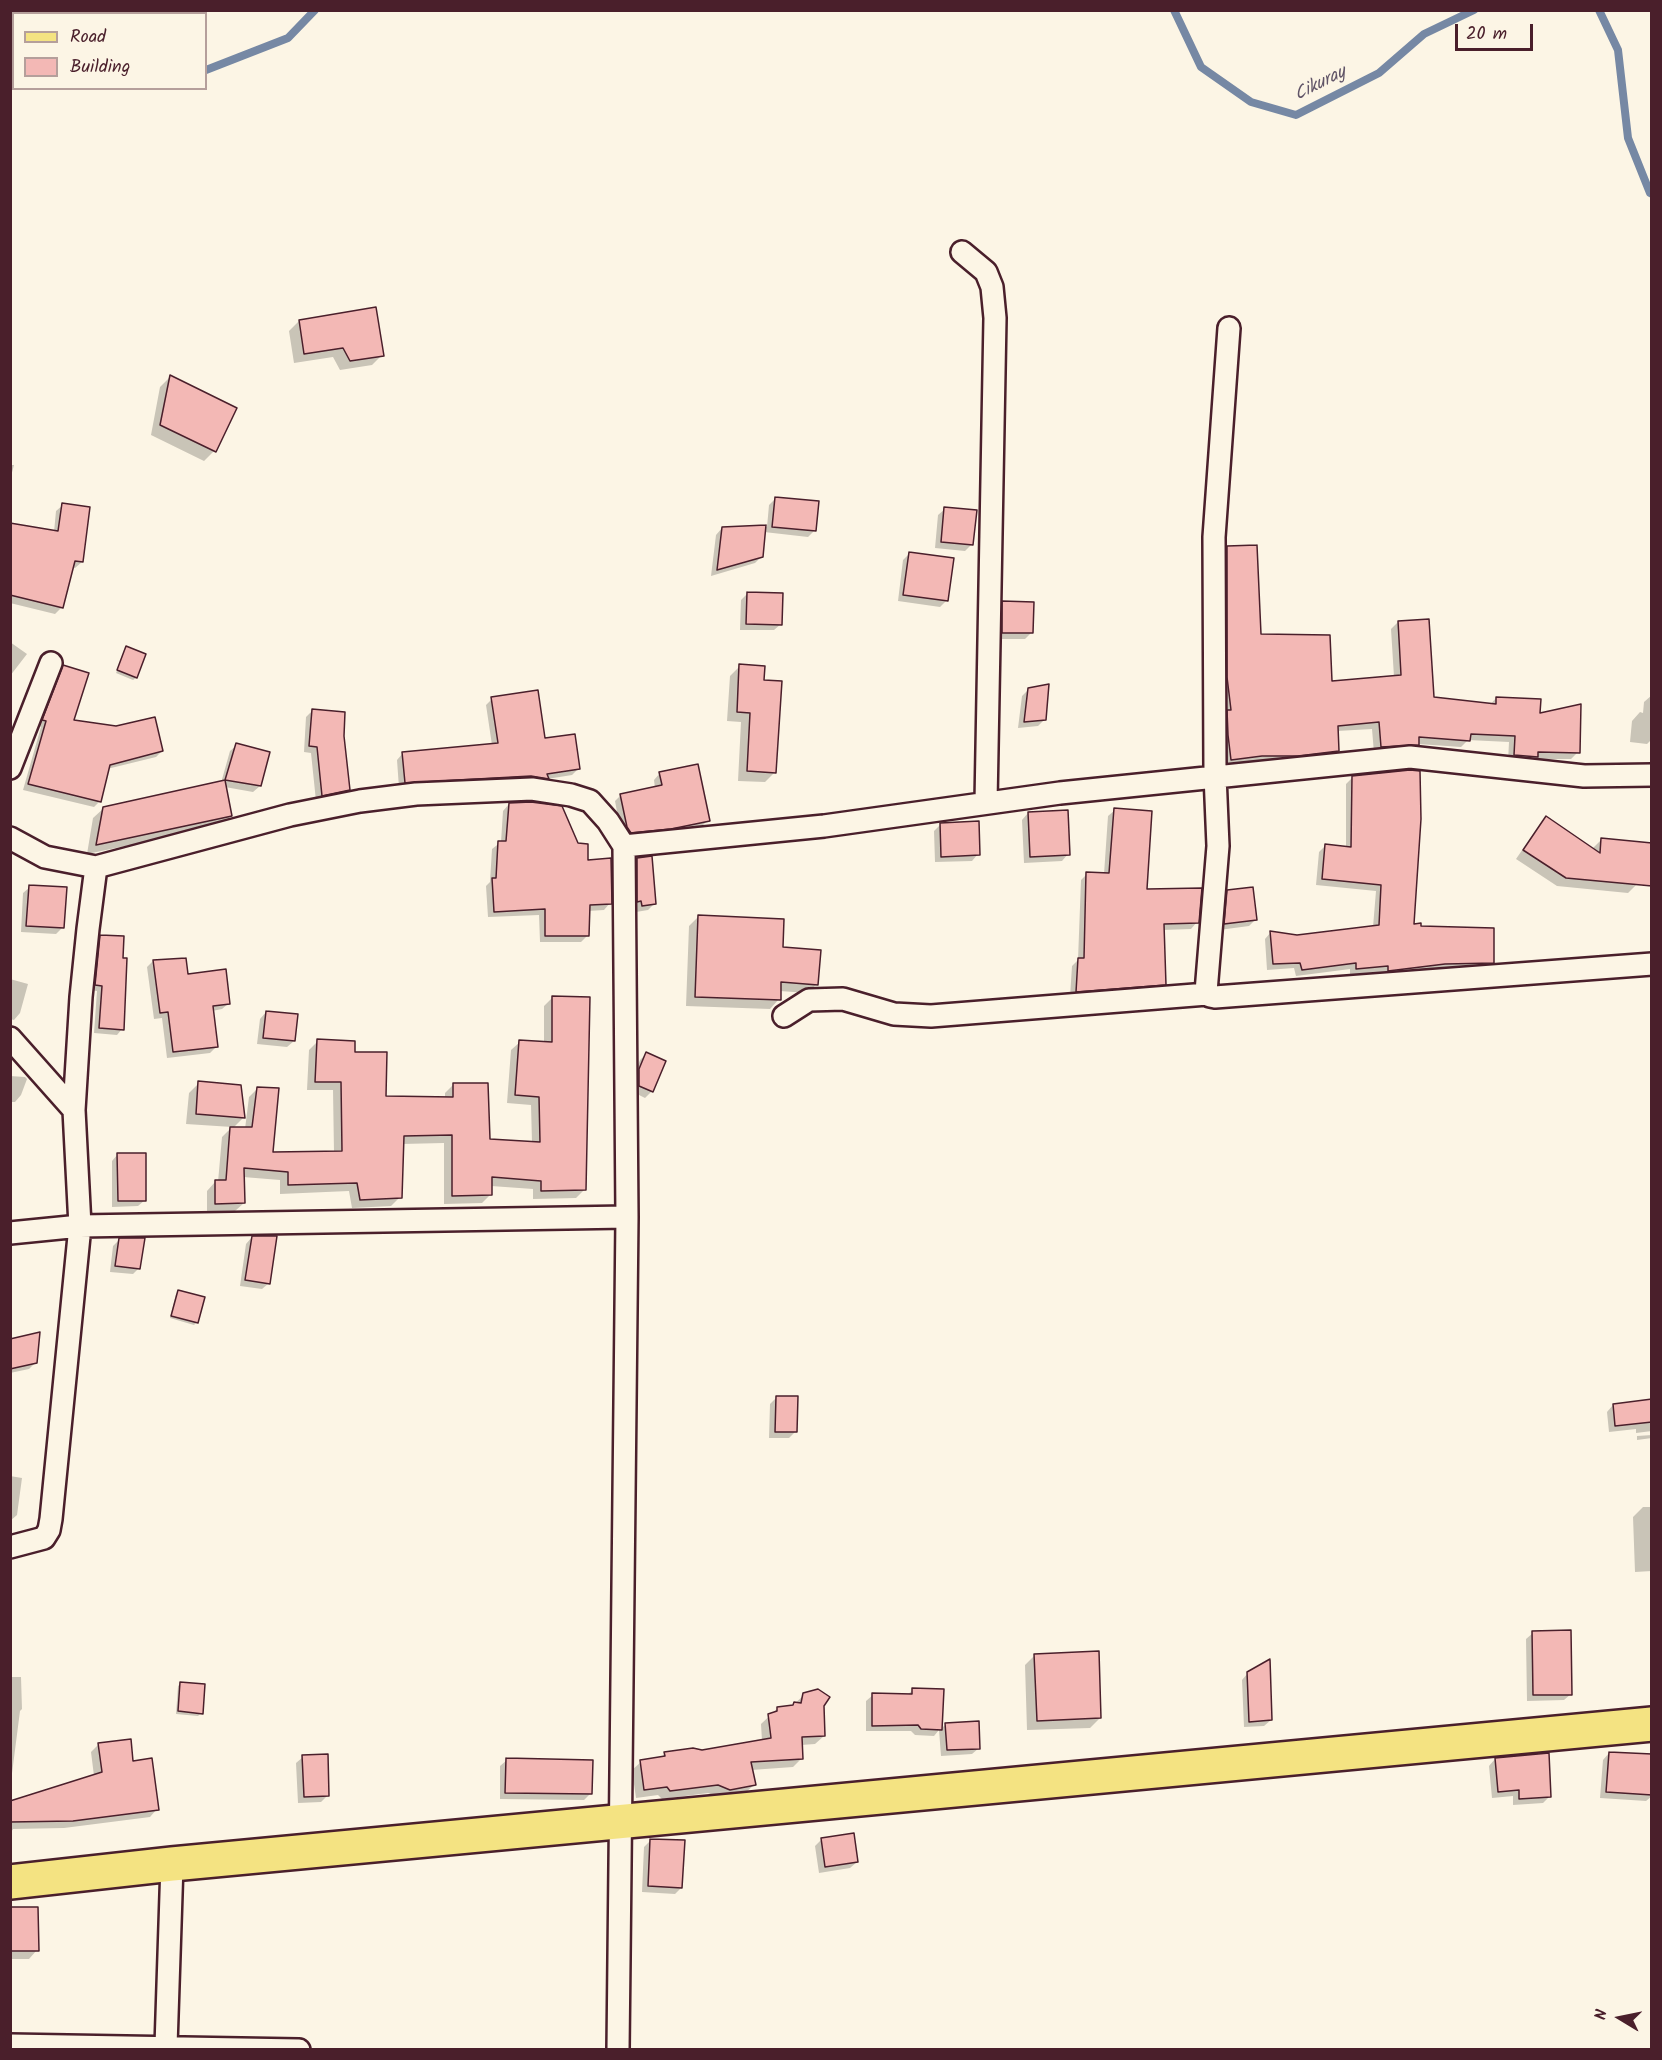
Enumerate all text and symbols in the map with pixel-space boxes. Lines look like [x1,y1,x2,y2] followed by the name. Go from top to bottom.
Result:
[12,12,207,90] legend
[1458,12,1536,50] scale bar
[1466,20,1507,49] text: 20 m
[70,23,106,52] text: Road
[70,53,130,82] text: Building
[1292,63,1350,107] water label: Cikuray
[1590,1988,1650,2048] north arrow
[1589,2008,1615,2022] text: N

